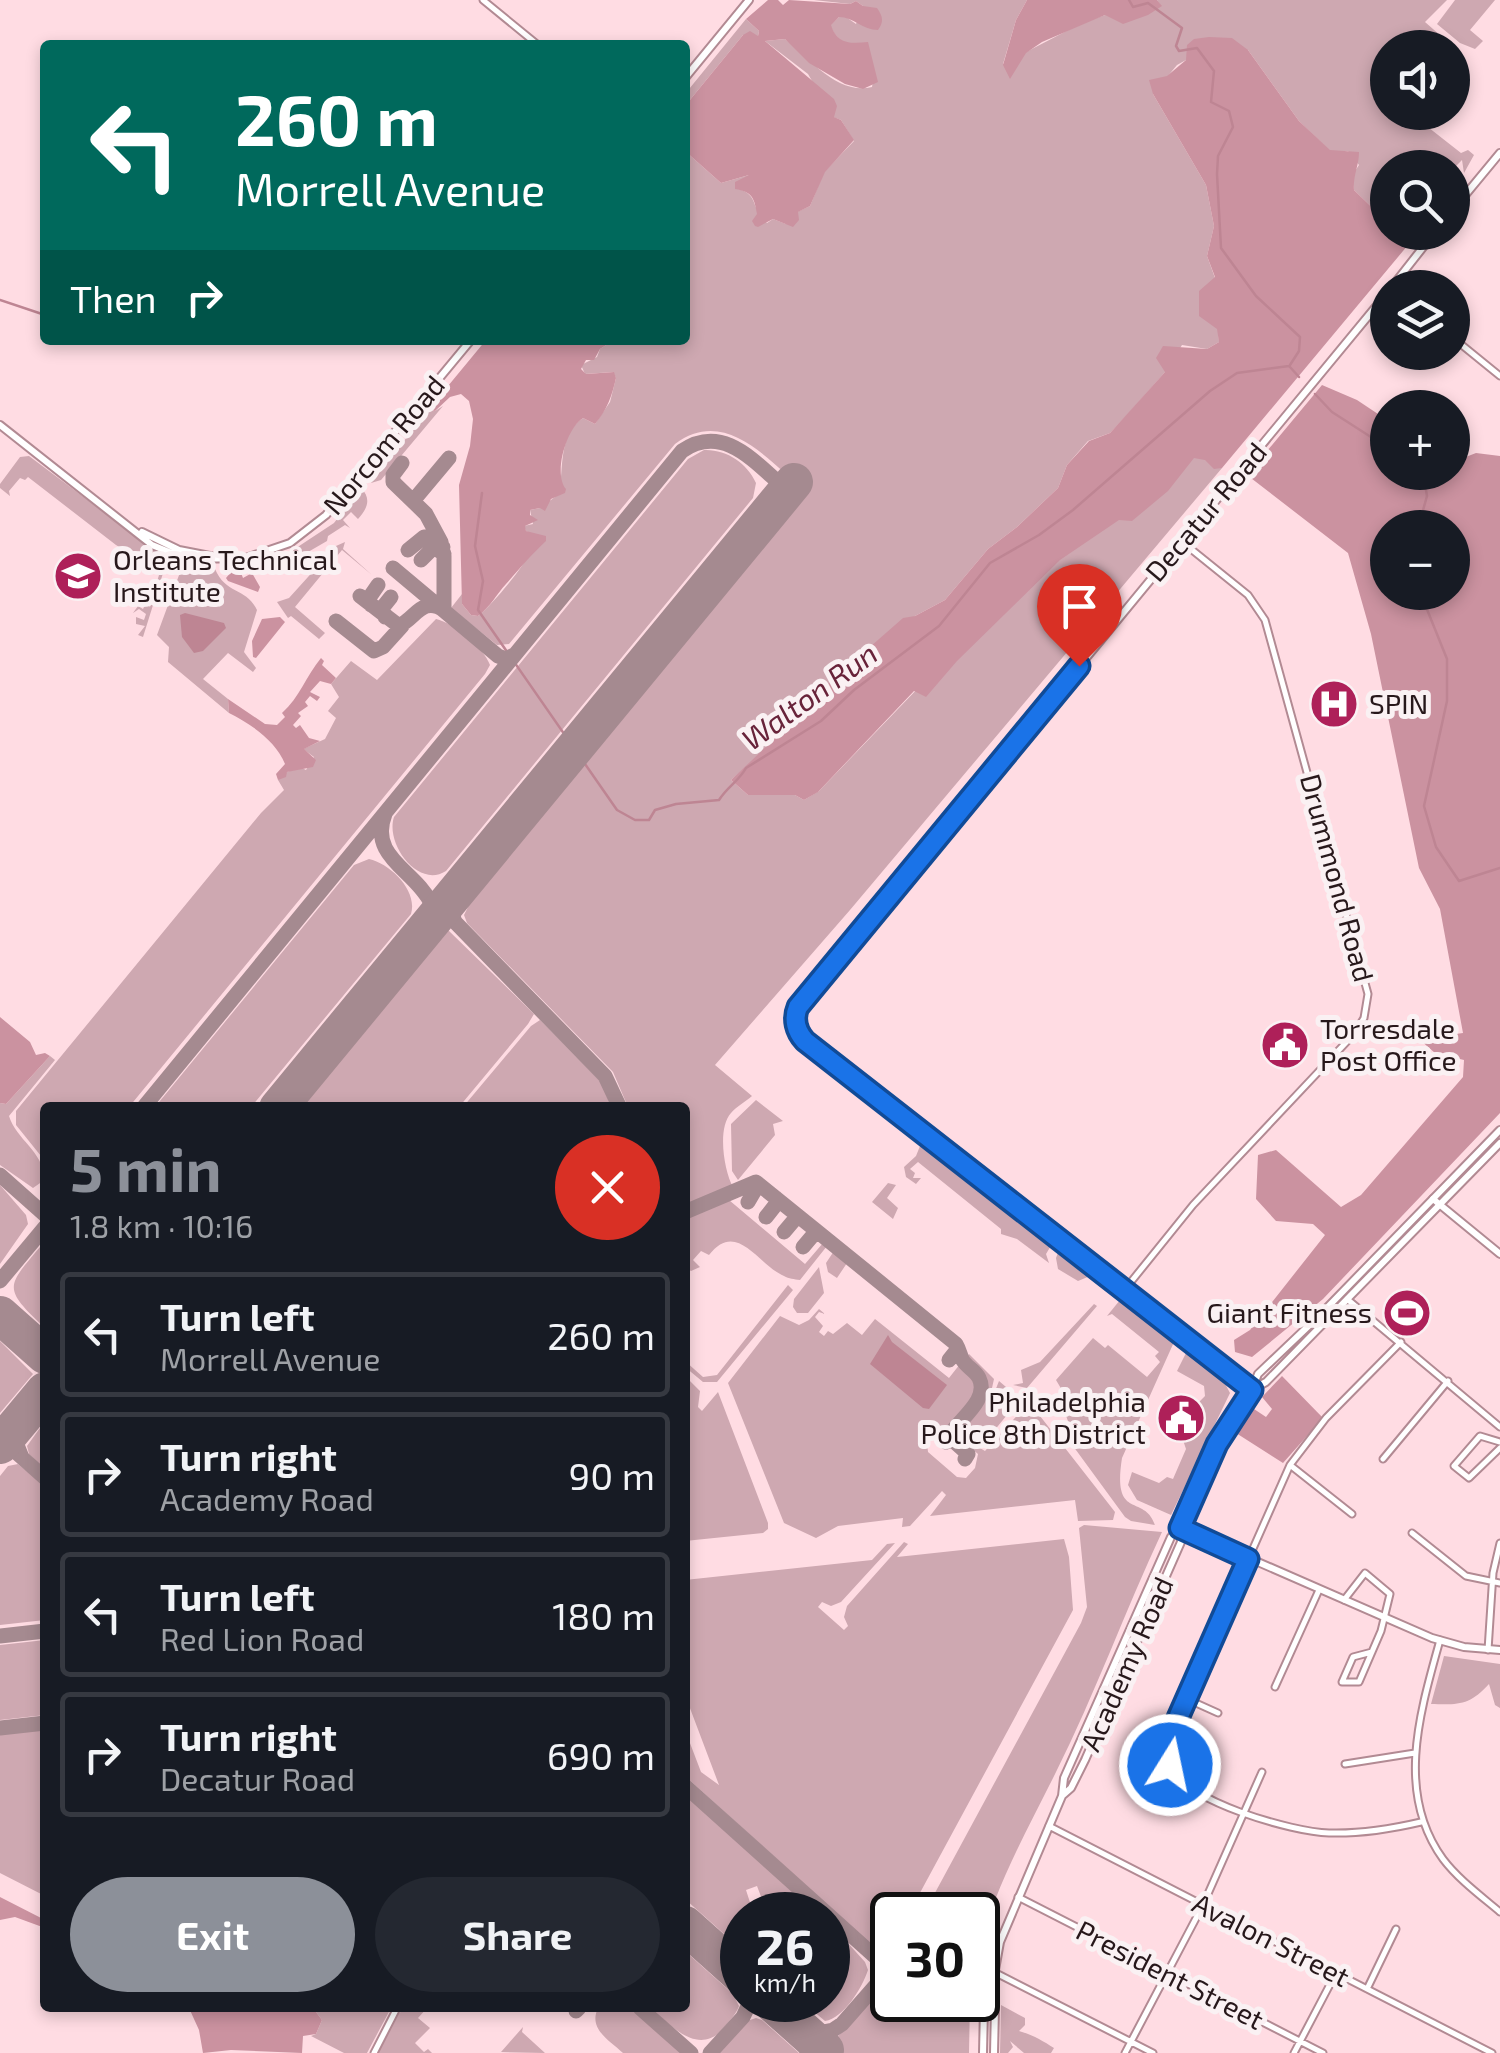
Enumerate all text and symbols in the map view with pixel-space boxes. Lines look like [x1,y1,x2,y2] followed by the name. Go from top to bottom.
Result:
[1370,30,1470,610] map controls
[1370,30,1470,130] button: sound
[235,76,438,160] text: 260 m
[70,80,200,210] icon: left
[1370,150,1470,250] button: search
[235,161,545,215] text: Morrell Avenue
[177,270,232,325] icon: right
[1370,270,1470,370] button: layers
[70,275,157,321] text: Then
[315,368,451,521] street label: Norcom Road
[1370,390,1470,490] button: +
[1137,435,1273,588] street label: Decatur Road
[1370,510,1470,610] button: −
[113,542,337,608] place label: Orleans Technical Institute
[52,550,104,602] school or university icon: Orleans Technical Institute
[1037,564,1122,667] pin
[1052,579,1107,634] icon: arrive
[734,634,884,757] water label: Walton Run
[1308,678,1360,730] hospital icon: SPIN
[1369,686,1428,720] place label: SPIN
[1294,770,1382,985] street label: Drummond Road
[1320,1011,1457,1077] place label: Torresdale Post Office
[1259,1019,1311,1071] public building icon: Torresdale Post Office
[70,1132,222,1204] text: 5 min
[555,1135,660,1240] button: close
[70,1206,253,1244] text: 1.8 km · 10:16
[1381,1287,1433,1339] sports icon: Giant Fitness
[160,1293,315,1339] text: Turn left
[1206,1295,1372,1329] place label: Giant Fitness
[75,1307,130,1362] icon: left
[547,1312,655,1358] text: 260 m
[160,1339,380,1377] text: Morrell Avenue
[921,1384,1146,1450] place label: Philadelphia Police 8th District
[1155,1392,1207,1444] public building icon: Philadelphia Police 8th District
[160,1433,337,1479] text: Turn right
[75,1447,130,1502] icon: right
[569,1452,655,1498] text: 90 m
[160,1479,374,1517] text: Academy Road
[1073,1571,1180,1756] street label: Academy Road
[160,1573,315,1619] text: Turn left
[75,1587,130,1642] icon: left
[552,1592,655,1638] text: 180 m
[160,1619,364,1657] text: Red Lion Road
[160,1713,337,1759] text: Turn right
[1118,1713,1222,1817] position arrow
[75,1727,130,1782] icon: right
[547,1732,655,1778] text: 690 m
[160,1759,355,1797] text: Decatur Road
[70,1877,355,1992] button: Exit
[375,1877,660,1992] button: Share
[1187,1885,1356,1993] street label: Avalon Street
[870,1892,1000,2022] speed limit sign: 30
[1071,1912,1270,2036] street label: President Street
[756,1915,814,1975] text: 26
[754,1967,816,1997] text: km/h

